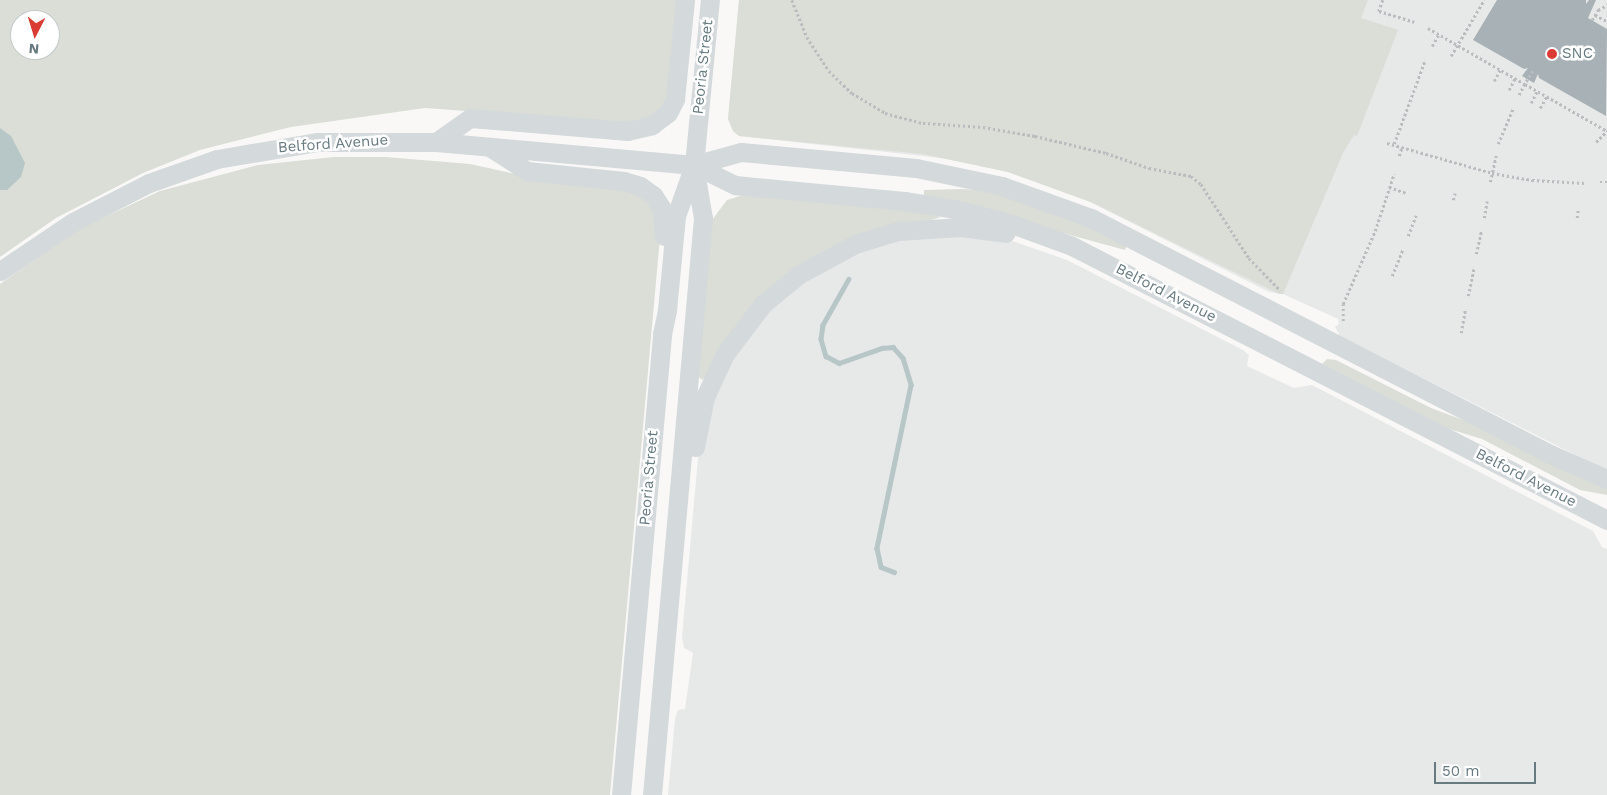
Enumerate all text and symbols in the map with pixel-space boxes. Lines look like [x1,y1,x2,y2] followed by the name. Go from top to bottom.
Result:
[10,10,60,60] north arrow
[689,19,717,115] street label: Peoria Street
[28,41,40,57] text: N
[1562,45,1593,63] place label: SNC
[1546,48,1558,60] marker: SNC
[277,131,389,157] street label: Belford Avenue
[1112,260,1220,326] street label: Belford Avenue
[636,430,662,526] street label: Peoria Street
[1472,445,1580,511] street label: Belford Avenue
[1437,752,1540,784] scale bar
[1442,762,1479,780] text: 50 m

